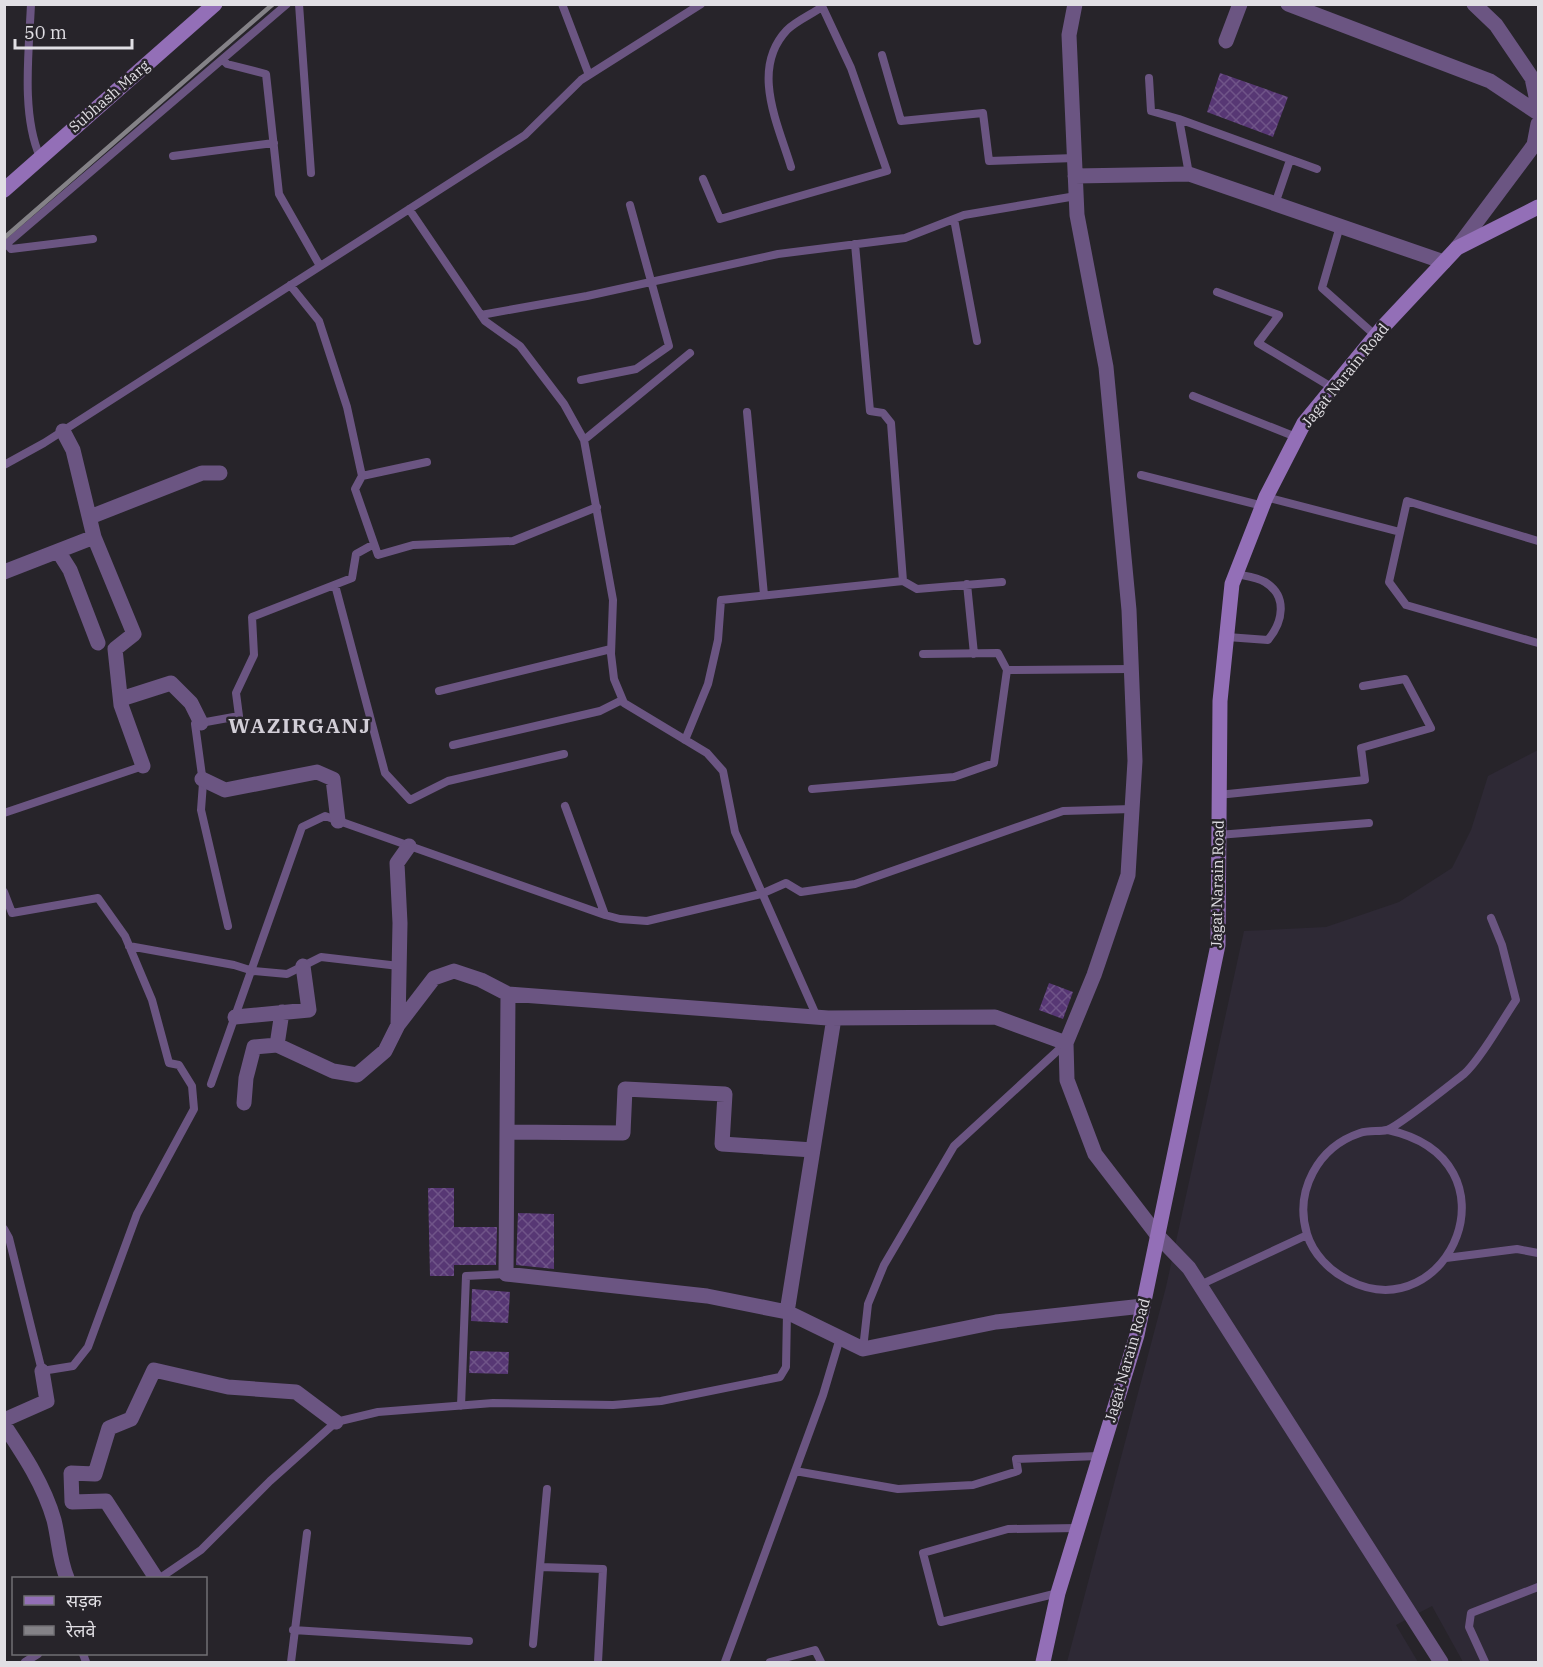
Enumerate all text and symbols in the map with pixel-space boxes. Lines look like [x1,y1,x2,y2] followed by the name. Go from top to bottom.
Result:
[15,12,132,50] scale bar
[24,21,67,44] text: 50 m
[65,56,153,136] street label: Subhash Marg
[1297,319,1393,431] street label: Jagat Narain Road
[228,711,372,739] district label: WAZIRGANJ
[1206,820,1228,948] street label: Jagat Narain Road
[1100,1296,1154,1424] street label: Jagat Narain Road
[12,1577,207,1655] legend
[66,1589,103,1612] text: सड़क
[65,1619,97,1642] text: रेलवे

